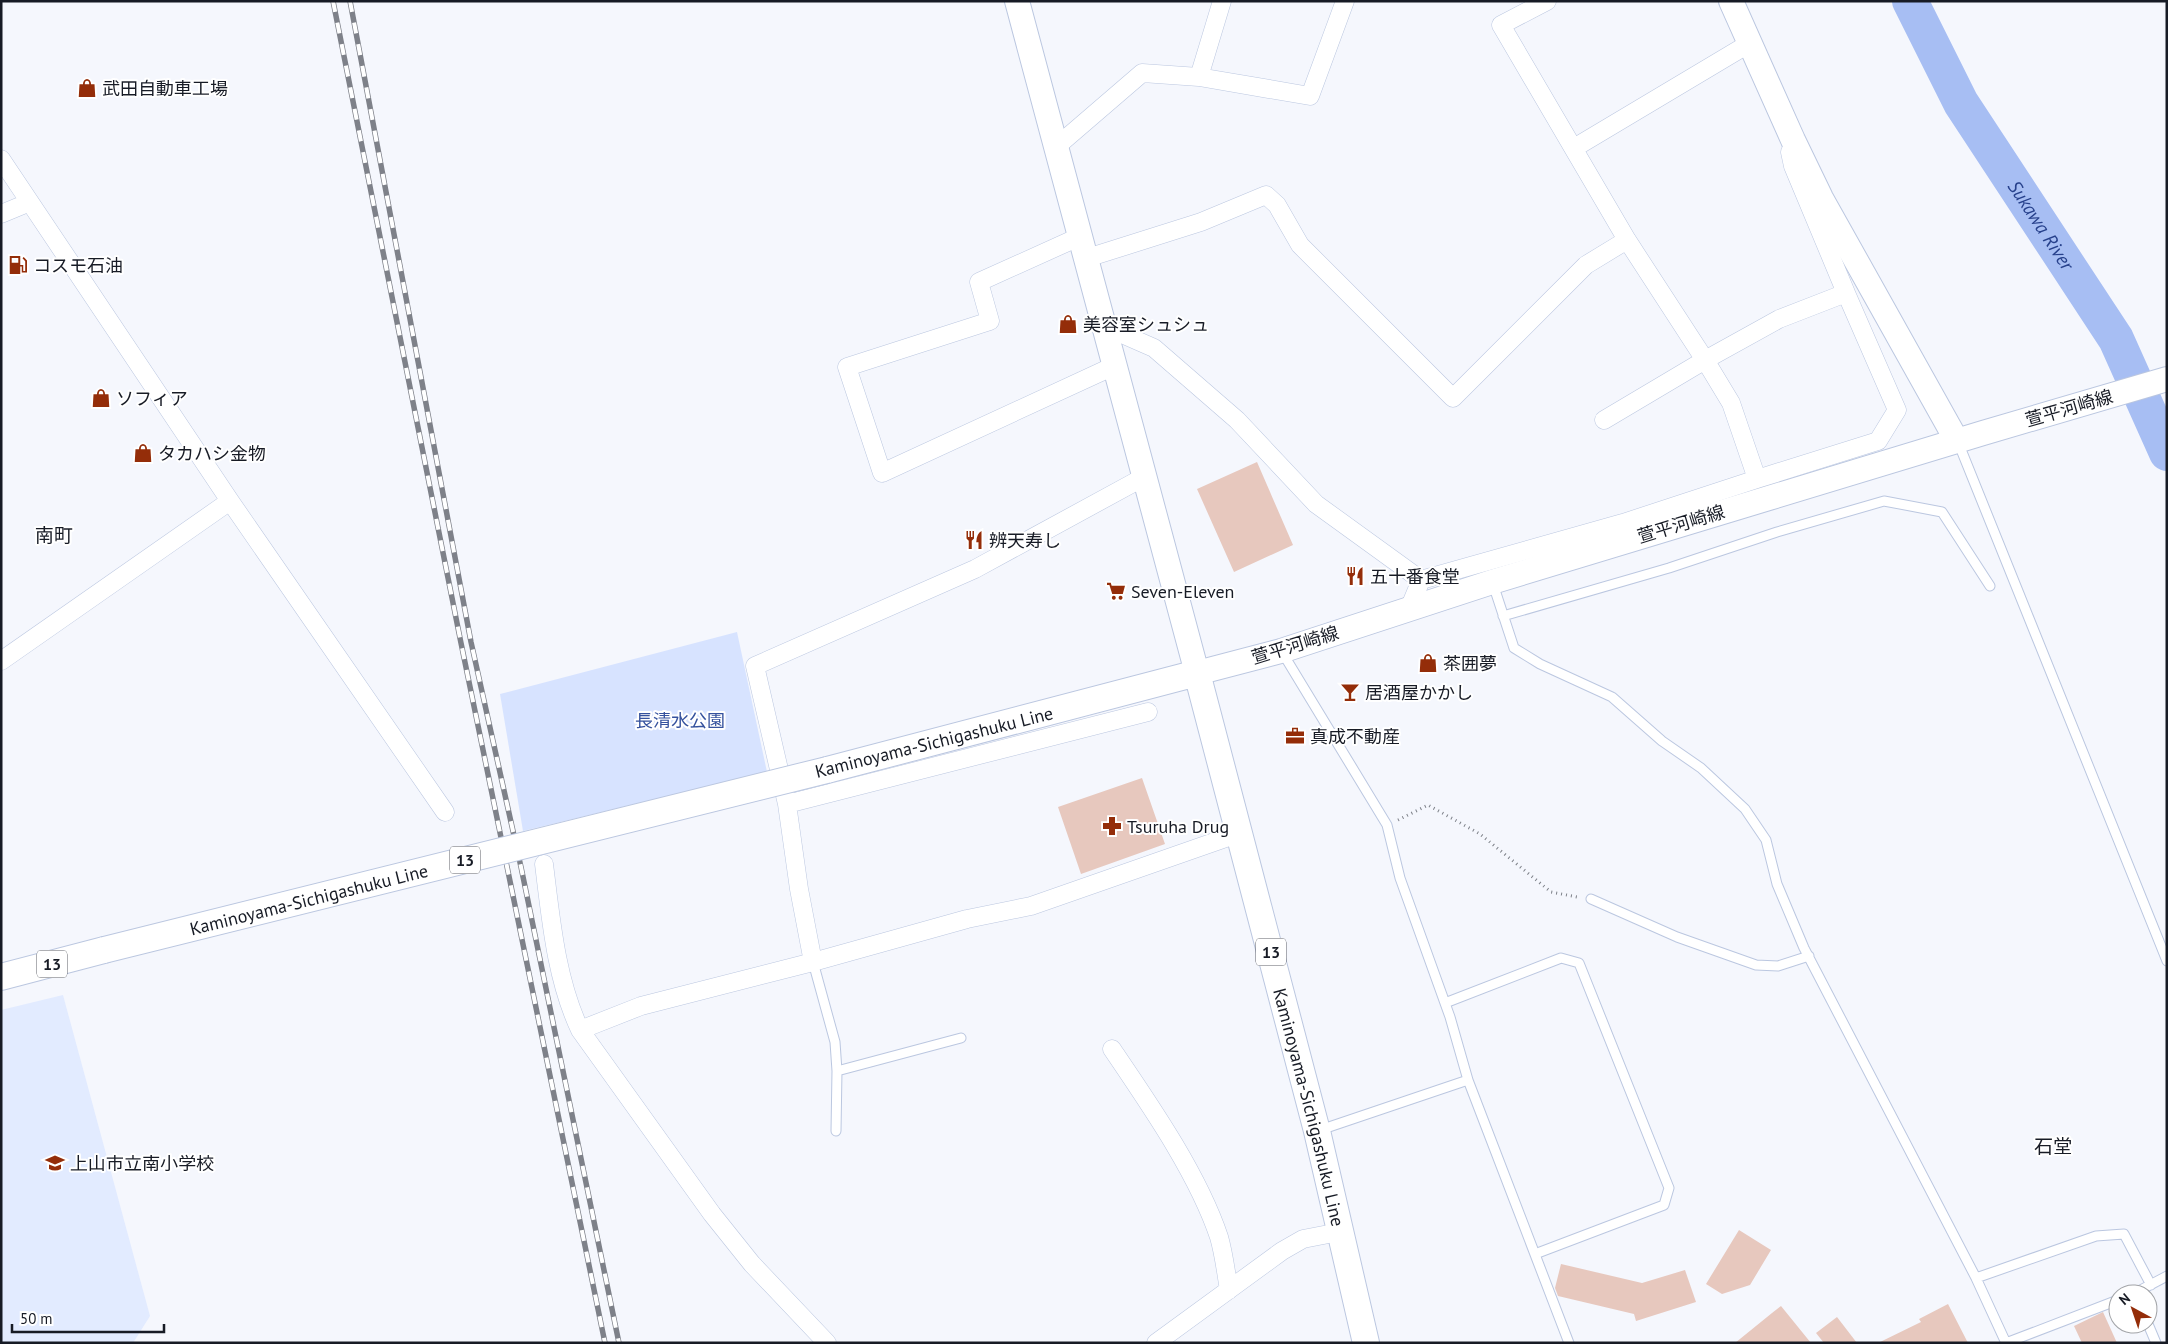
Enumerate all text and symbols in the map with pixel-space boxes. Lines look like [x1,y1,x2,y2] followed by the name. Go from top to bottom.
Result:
[76,77,98,99] shop icon: 武田自動車工場
[102,77,228,100] place label: 武田自動車工場
[2003,176,2080,276] water label: Sukawa River
[7,254,29,276] fuel station icon: コスモ石油
[33,254,123,277] place label: コスモ石油
[1057,313,1079,335] shop icon: 美容室シュシュ
[1083,313,1209,336] place label: 美容室シュシュ
[2023,385,2115,431] street label: 萱平河崎線
[90,387,112,409] shop icon: ソフィア
[116,387,188,410] place label: ソフィア
[132,442,154,464] shop icon: タカハシ金物
[158,442,266,465] place label: タカハシ金物
[1635,500,1727,548] street label: 萱平河崎線
[35,523,73,547] district label: 南町
[963,529,985,551] restaurant icon: 辨天寿し
[989,529,1061,552] place label: 辨天寿し
[1344,565,1366,587] restaurant icon: 五十番食堂
[1370,565,1460,588] place label: 五十番食堂
[1105,580,1127,602] supermarket icon: Seven-Eleven
[1131,580,1234,603] place label: Seven-Eleven
[1249,621,1341,669] street label: 萱平河崎線
[1417,652,1439,674] shop icon: 茶囲夢
[1443,652,1497,675] place label: 茶囲夢
[1339,681,1361,703] bar icon: 居酒屋かかし
[1365,681,1473,704] place label: 居酒屋かかし
[813,701,1055,783] street label: Kaminoyama-Sichigashuku Line
[635,709,725,732] park label: 長清水公園
[1284,725,1306,747] office icon: 真成不動産
[1310,725,1400,748] place label: 真成不動産
[1101,815,1123,837] pharmacy icon: Tsuruha Drug
[1127,815,1229,838] place label: Tsuruha Drug
[450,846,480,874] road number: 13
[187,858,430,940] street label: Kaminoyama-Sichigashuku Line
[1256,939,1286,966] road number: 13
[37,951,67,978] road number: 13
[1269,986,1350,1229] street label: Kaminoyama-Sichigashuku Line
[2034,1134,2072,1158] district label: 石堂
[44,1152,66,1174] school or university icon: 上山市立南小学校
[70,1152,214,1175] place label: 上山市立南小学校
[2108,1284,2158,1334] north arrow
[2115,1289,2134,1309] text: N
[12,1302,165,1334] scale bar
[20,1309,53,1328] text: 50 m

